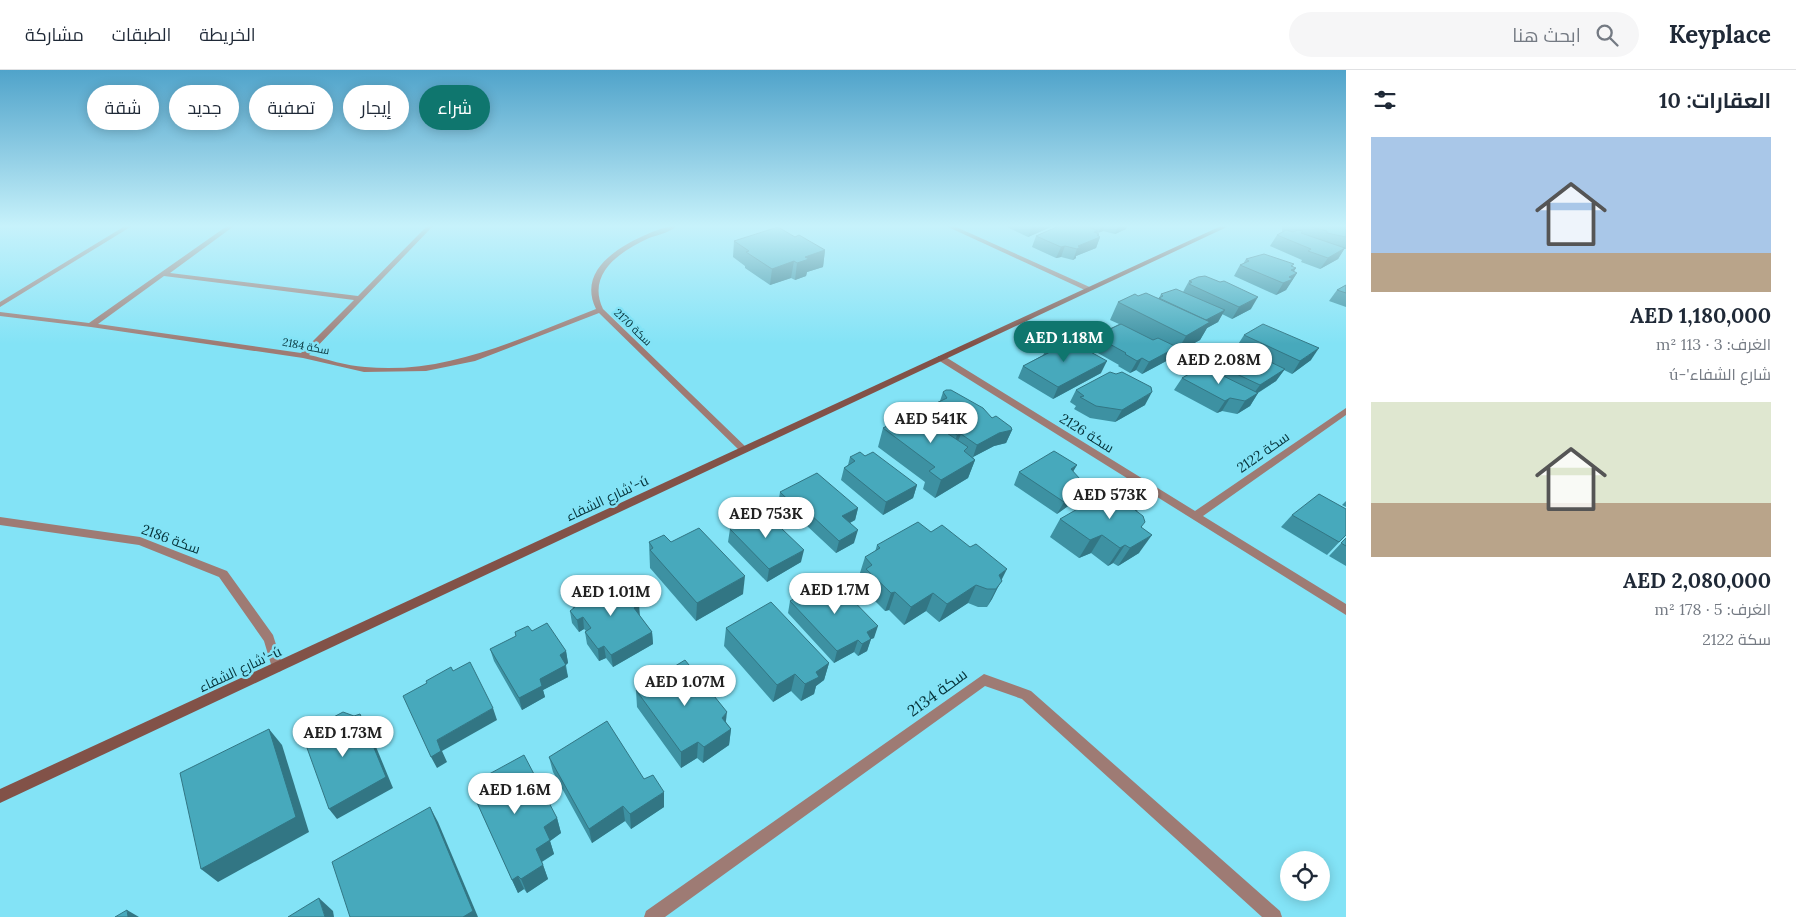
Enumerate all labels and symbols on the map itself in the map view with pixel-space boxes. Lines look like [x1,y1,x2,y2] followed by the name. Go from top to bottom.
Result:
[611,305,655,349] street label: سكة 2170
[1007,320,1121,363] pin: AED 1.18M
[281,335,331,357] street label: سكة 2184
[1162,342,1276,385] pin: AED 2.08M
[879,402,983,444] pin: AED 541K
[1056,409,1118,457] street label: سكة 2126
[1233,427,1293,477] street label: سكة 2122
[563,471,651,525] street label: شارع الشفاء'-ú
[1058,478,1162,520] pin: AED 573K
[714,496,818,539] pin: AED 753K
[139,520,203,558] street label: سكة 2186
[783,572,887,615] pin: AED 1.7M
[554,574,668,617] pin: AED 1.01M
[196,642,284,696] street label: شارع الشفاء'-ú
[628,664,742,707] pin: AED 1.07M
[903,664,971,720] street label: سكة 2134
[286,716,400,758] pin: AED 1.73M
[463,772,567,815] pin: AED 1.6M

